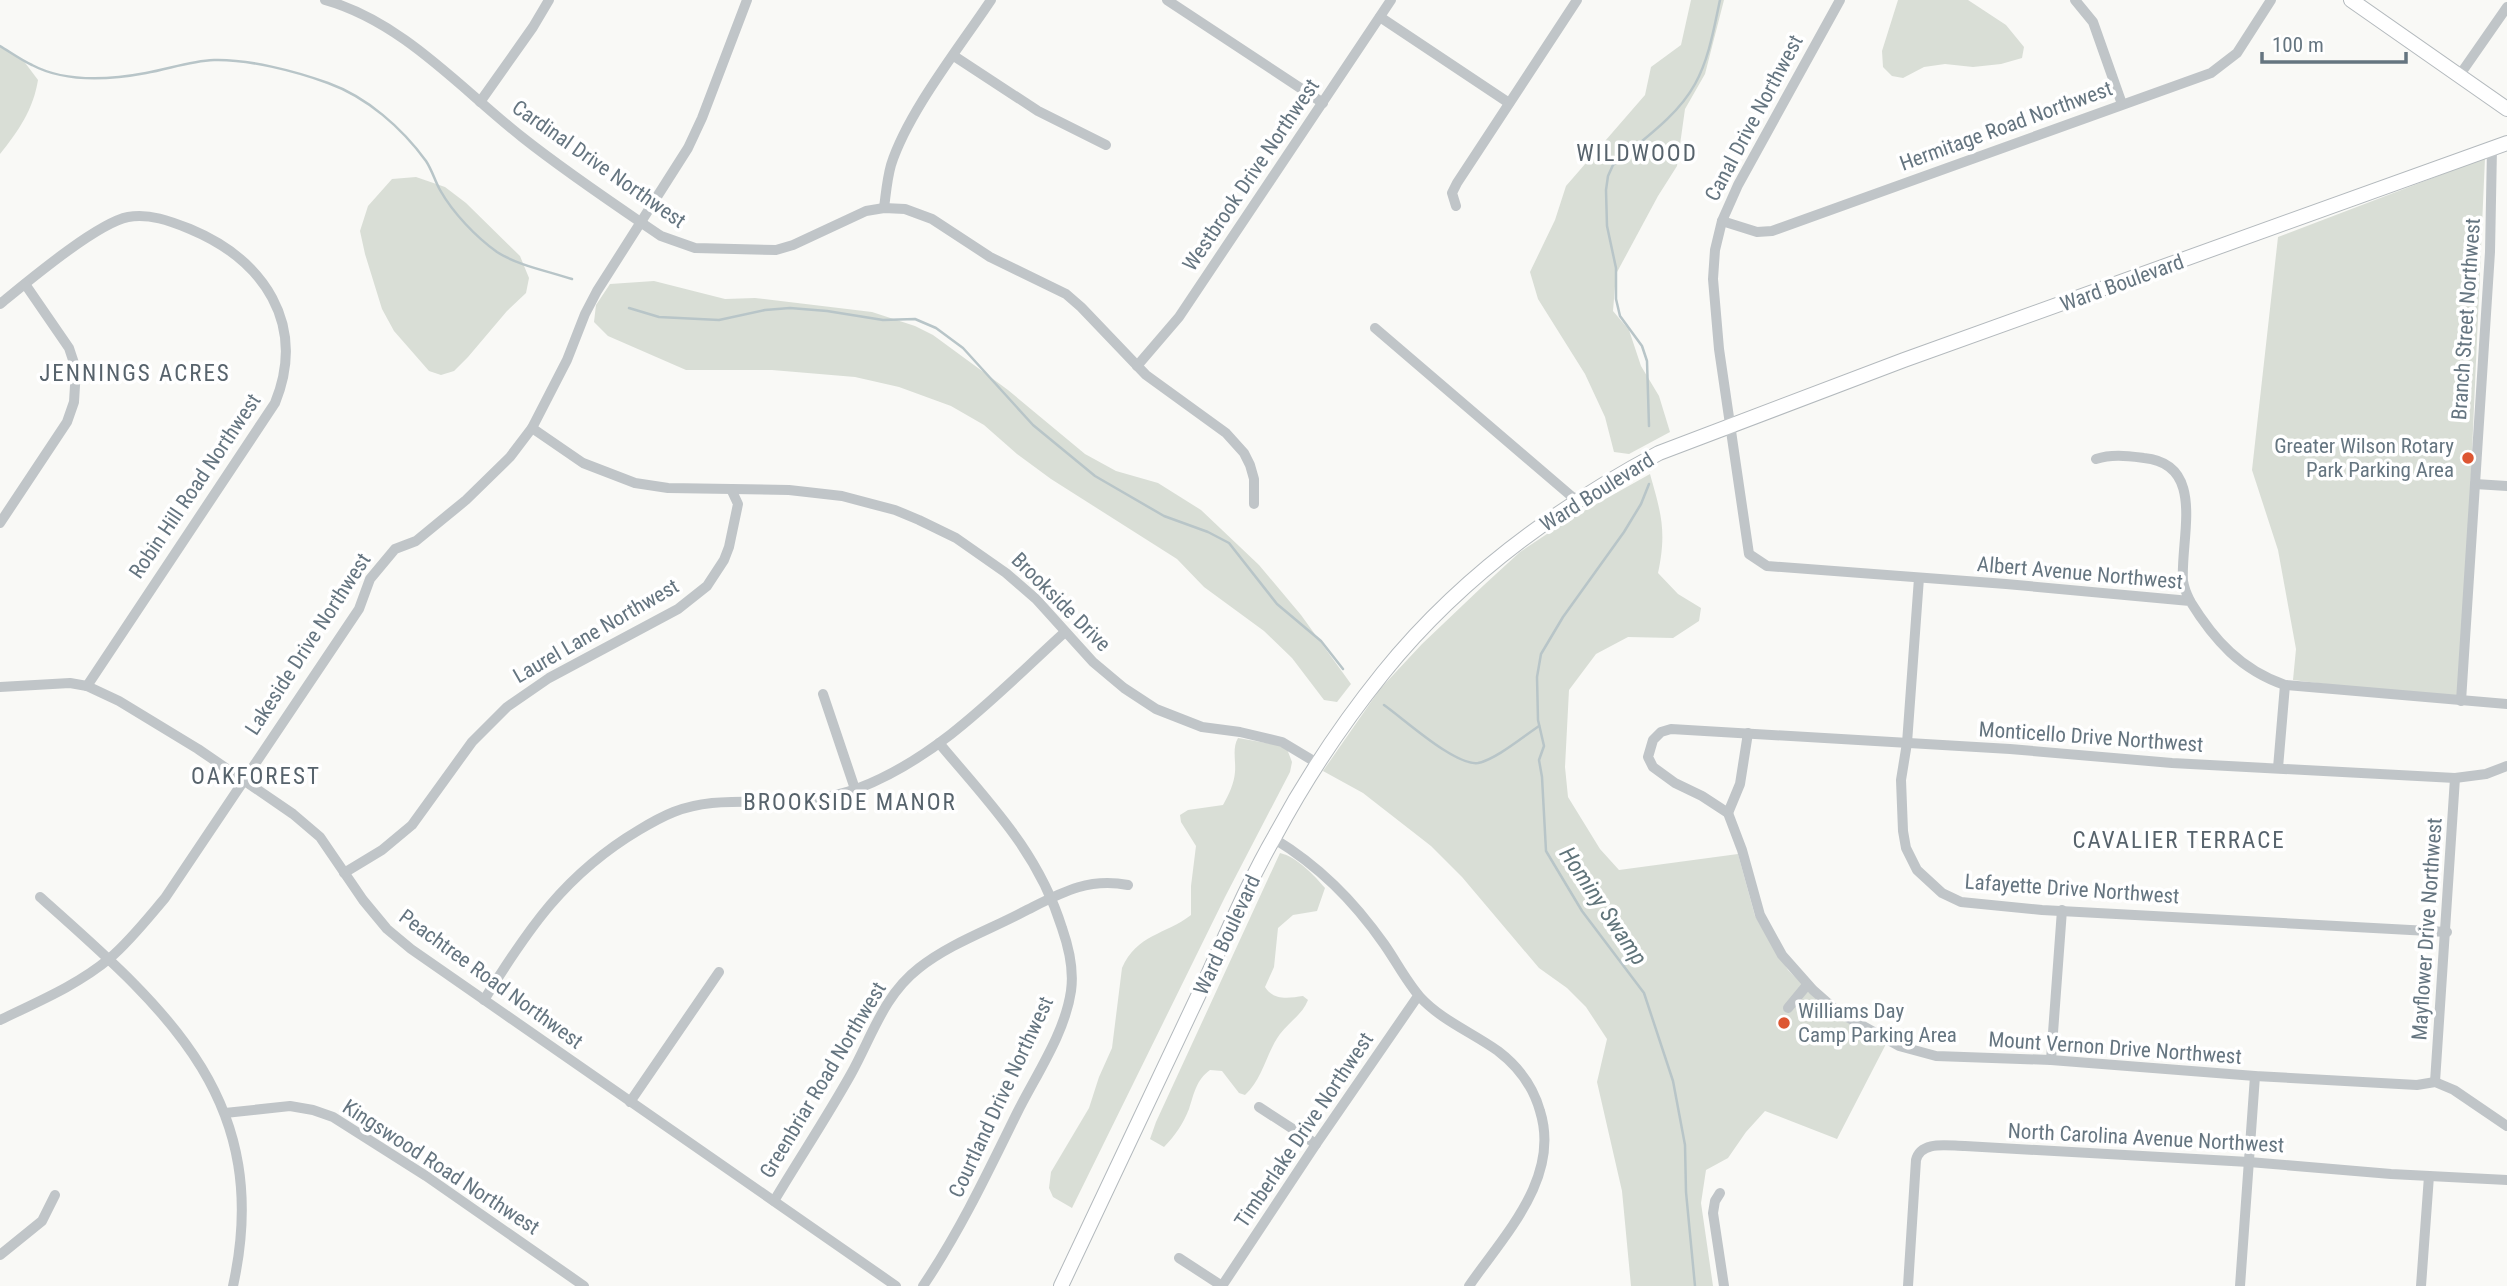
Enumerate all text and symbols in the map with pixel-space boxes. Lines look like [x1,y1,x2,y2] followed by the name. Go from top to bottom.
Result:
[2262,21,2406,65] scale bar
[1700,31,1808,205] street label: Canal Drive Northwest
[2272,33,2324,57] text: 100 m
[1178,75,1324,275] street label: Westbrook Drive Northwest
[1897,76,2115,176] street label: Hermitage Road Northwest
[508,95,690,233] street label: Cardinal Drive Northwest
[1576,140,1698,167] district label: WILDWOOD
[2447,217,2485,421] street label: Branch Street Northwest
[2057,250,2187,316] street label: Ward Boulevard
[39,360,231,387] district label: JENNINGS ACRES
[124,389,266,583] street label: Robin Hill Road Northwest
[2274,434,2454,482] place label: Greater Wilson Rotary Park Parking Area
[1536,448,1658,536] street label: Ward Boulevard
[2460,450,2476,466] marker: Greater Wilson Rotary Park Parking Area
[1007,548,1115,656] street label: Brookside Drive
[240,549,376,739] street label: Lakeside Drive Northwest
[1976,552,2184,594] street label: Albert Avenue Northwest
[509,574,683,688] street label: Laurel Lane Northwest
[1978,717,2204,757] street label: Monticello Drive Northwest
[191,763,321,790] district label: OAKFOREST
[743,789,957,816] district label: BROOKSIDE MANOR
[2407,817,2447,1041] street label: Mayflower Drive Northwest
[2072,827,2286,854] district label: CAVALIER TERRACE
[1554,842,1652,970] water label: Hominy Swamp
[1964,870,2180,908] street label: Lafayette Drive Northwest
[1189,871,1265,999] street label: Ward Boulevard
[394,904,588,1054] street label: Peachtree Road Northwest
[755,978,891,1182] street label: Greenbriar Road Northwest
[944,993,1058,1201] street label: Courtland Drive Northwest
[1798,999,1957,1047] place label: Williams Day Camp Parking Area
[1776,1015,1792,1031] marker: Williams Day Camp Parking Area
[1988,1027,2242,1069] street label: Mount Vernon Drive Northwest
[1230,1028,1378,1232] street label: Timberlake Drive Northwest
[338,1094,544,1240] street label: Kingswood Road Northwest
[2007,1119,2285,1157] street label: North Carolina Avenue Northwest

